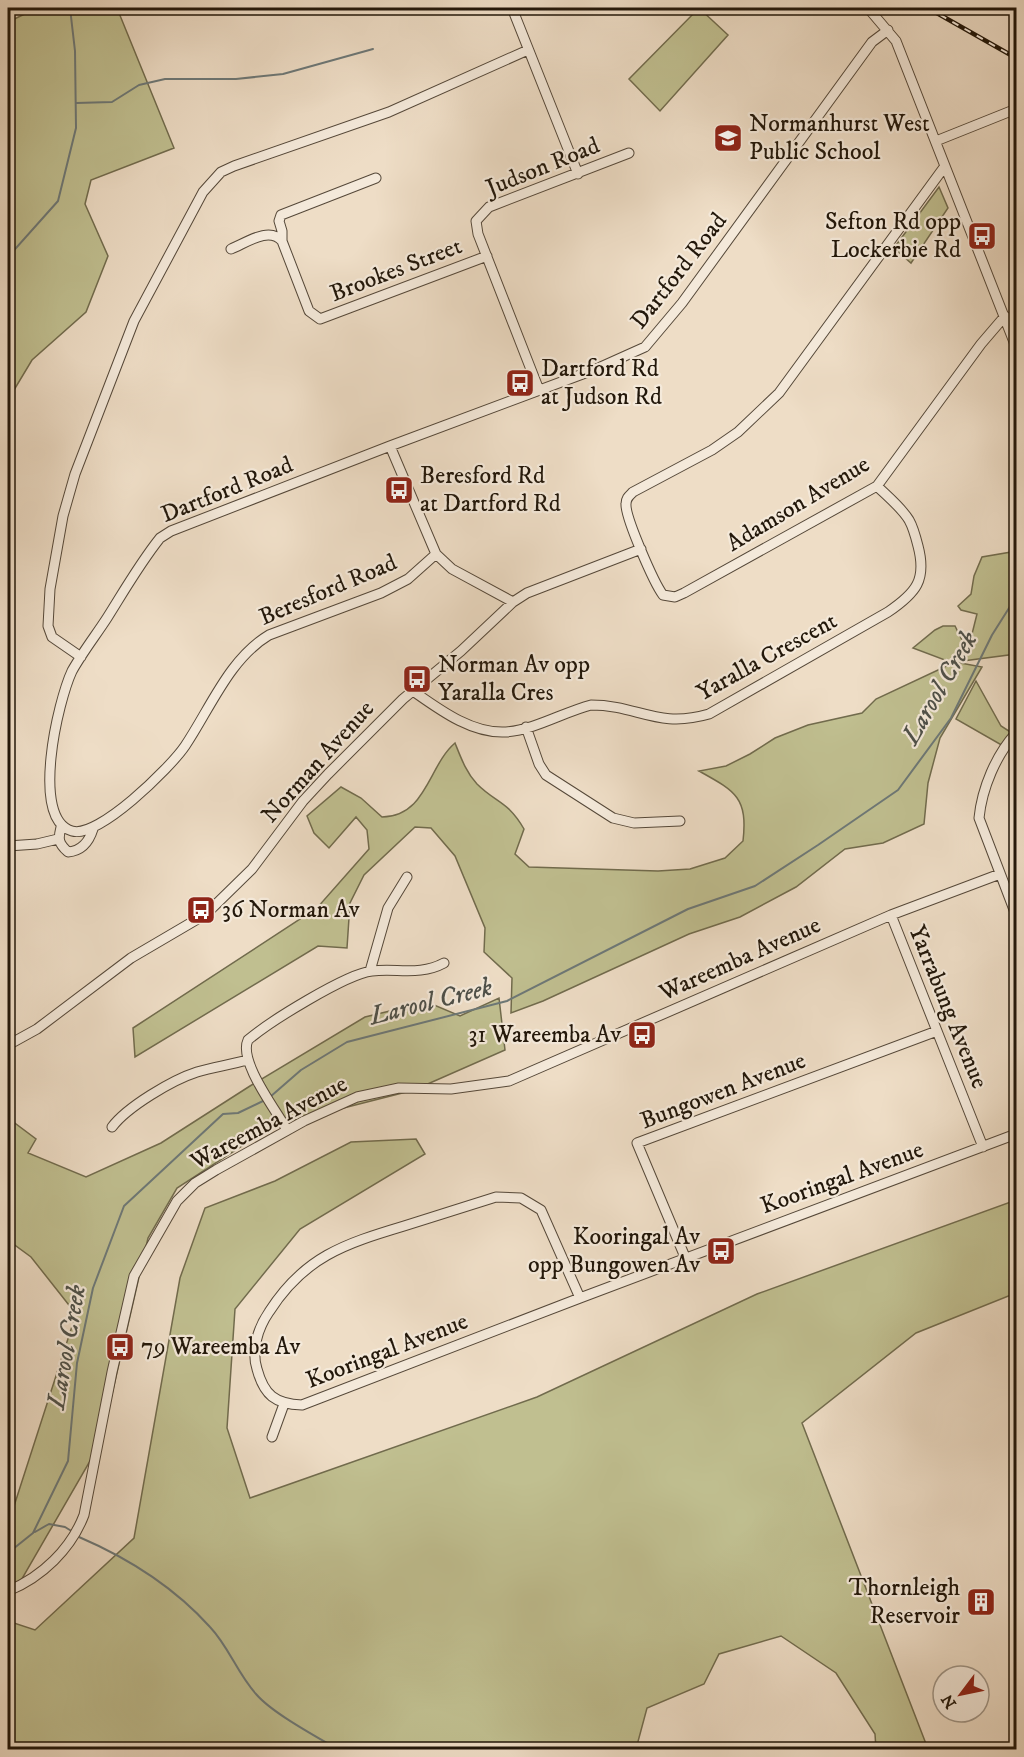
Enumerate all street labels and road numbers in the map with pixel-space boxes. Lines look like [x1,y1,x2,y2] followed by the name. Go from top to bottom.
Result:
[480,131,604,204] street label: Judson Road
[624,207,734,335] street label: Dartford Road
[326,231,466,309] street label: Brookes Street
[721,449,875,559] street label: Adamson Avenue
[157,450,297,530] street label: Dartford Road
[255,548,401,632] street label: Beresford Road
[692,606,843,708] street label: Yaralla Crescent
[255,694,381,830] street label: Norman Avenue
[654,910,825,1008] street label: Wareemba Avenue
[902,921,994,1093] street label: Yarrabung Avenue
[636,1046,810,1136] street label: Bungowen Avenue
[185,1069,353,1177] street label: Wareemba Avenue
[757,1135,928,1221] street label: Kooringal Avenue
[302,1306,472,1396] street label: Kooringal Avenue

